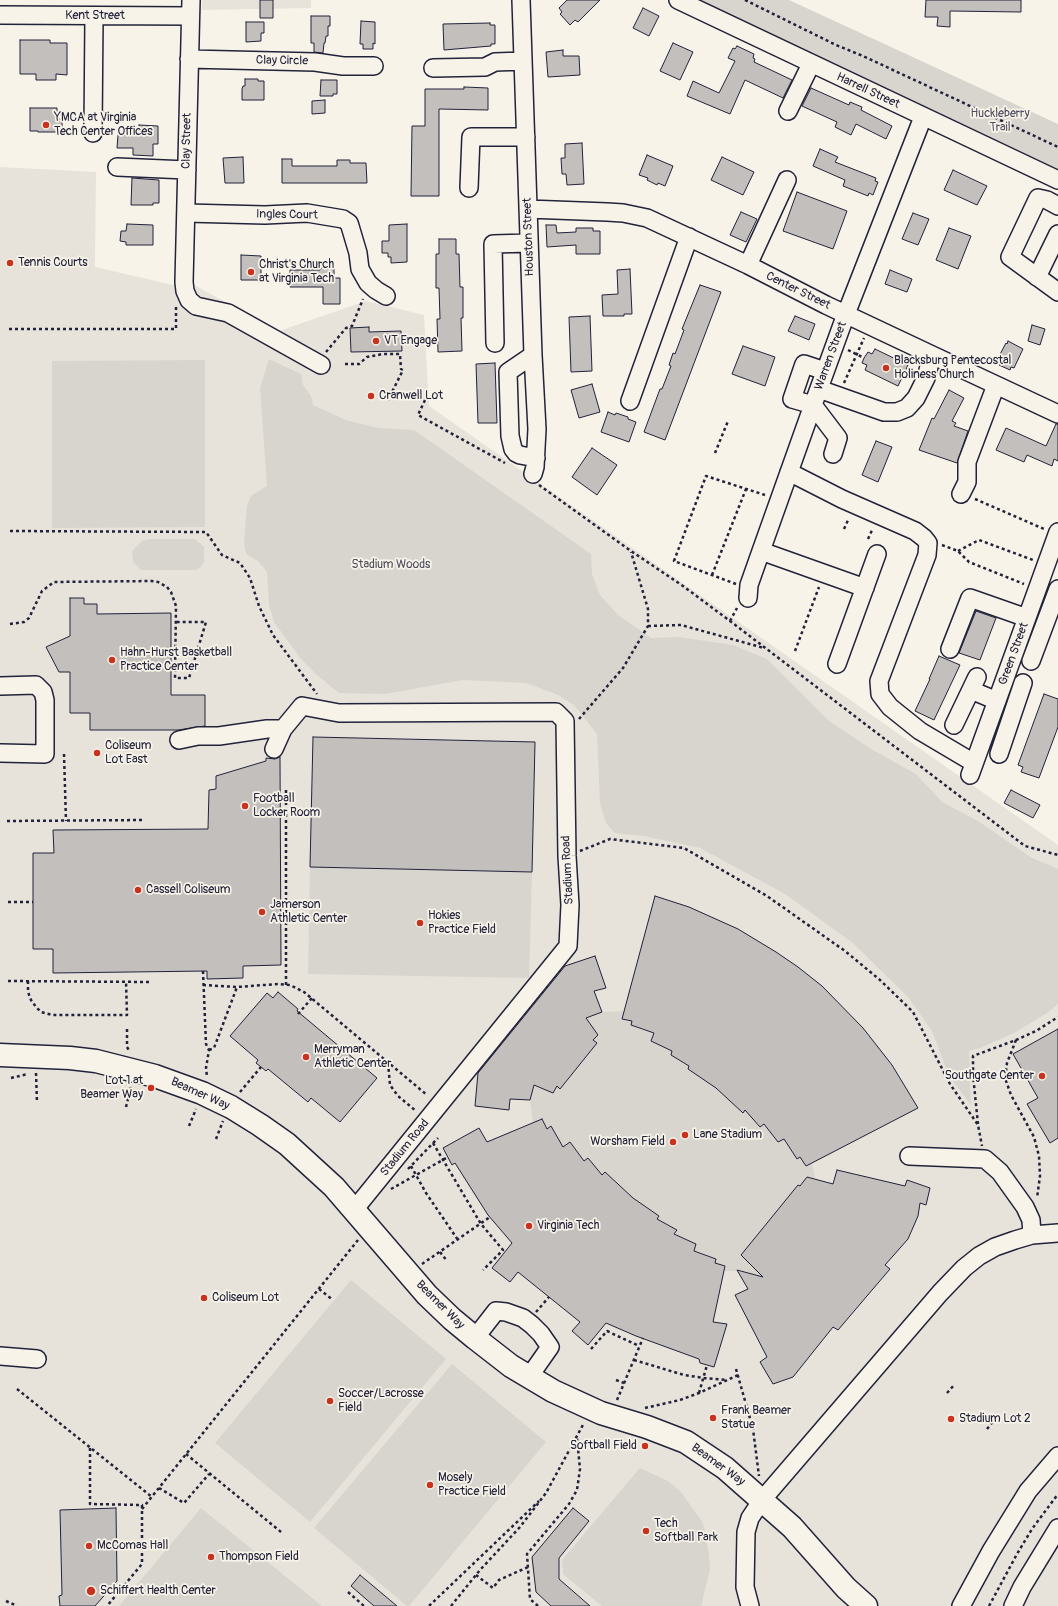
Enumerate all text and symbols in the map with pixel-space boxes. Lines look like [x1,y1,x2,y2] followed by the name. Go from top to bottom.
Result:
[65,9,125,23] street label: Kent Street
[256,53,308,69] street label: Clay Circle
[834,70,902,112] street label: Harrell Street
[970,107,1030,135] park label: Huckleberry Trail
[54,111,153,139] place label: YMCA at Virginia Tech Center Offices
[179,113,195,169] street label: Clay Street
[41,120,51,130] marker: YMCA at Virginia Tech Center Offices
[520,198,538,276] street label: Houston Street
[256,207,318,223] street label: Ingles Court
[18,256,88,270] place label: Tennis Courts
[5,258,15,268] marker: Tennis Courts
[259,258,334,286] place label: Christ's Church at Virginia Tech
[246,267,256,277] marker: Christ's Church at Virginia Tech
[763,269,833,313] street label: Center Street
[812,320,850,392] street label: Warren Street
[384,334,437,348] place label: VT Engage
[371,336,381,346] marker: VT Engage
[894,354,1011,382] place label: Blacksburg Pentecostal Holiness Church
[881,363,891,373] marker: Blacksburg Pentecostal Holiness Church
[379,389,443,403] place label: Cranwell Lot
[366,391,376,401] marker: Cranwell Lot
[352,558,430,572] park label: Stadium Woods
[996,621,1032,687] street label: Green Street
[120,646,232,674] place label: Hahn-Hurst Basketball Practice Center
[107,655,117,665] marker: Hahn-Hurst Basketball Practice Center
[105,739,151,767] place label: Coliseum Lot East
[92,748,102,758] marker: Coliseum Lot East
[253,792,320,820] place label: Football Locker Room
[240,801,250,811] marker: Football Locker Room
[559,835,577,905] street label: Stadium Road
[146,883,230,897] place label: Cassell Coliseum
[133,885,143,895] marker: Cassell Coliseum
[270,898,347,926] place label: Jamerson Athletic Center
[257,907,267,917] marker: Jamerson Athletic Center
[428,909,496,937] place label: Hokies Practice Field
[415,918,425,928] marker: Hokies Practice Field
[314,1043,391,1071] place label: Merryman Athletic Center
[301,1052,311,1062] marker: Merryman Athletic Center
[945,1069,1034,1083] place label: Southgate Center
[1037,1071,1047,1081] marker: Southgate Center
[80,1074,143,1102] place label: Lot 1 at Beamer Way
[168,1075,232,1113] street label: Beamer Way
[146,1083,156,1093] marker: Lot 1 at Beamer Way
[378,1117,432,1179] street label: Stadium Road
[693,1128,762,1142] place label: Lane Stadium
[680,1130,690,1140] marker: Lane Stadium
[590,1135,665,1149] place label: Worsham Field
[668,1137,678,1147] marker: Worsham Field
[537,1219,599,1233] place label: Virginia Tech
[524,1221,534,1231] marker: Virginia Tech
[413,1278,467,1332] street label: Beamer Way
[212,1291,279,1305] place label: Coliseum Lot
[199,1293,209,1303] marker: Coliseum Lot
[338,1387,424,1415] place label: Soccer/Lacrosse Field
[325,1396,335,1406] marker: Soccer/Lacrosse Field
[721,1404,791,1432] place label: Frank Beamer Statue
[959,1412,1031,1426] place label: Stadium Lot 2
[708,1413,718,1423] marker: Frank Beamer Statue
[946,1414,956,1424] marker: Stadium Lot 2
[570,1439,637,1453] place label: Softball Field
[640,1441,650,1451] marker: Softball Field
[688,1441,748,1489] street label: Beamer Way
[438,1471,506,1499] place label: Mosely Practice Field
[425,1480,435,1490] marker: Mosely Practice Field
[654,1517,718,1545] place label: Tech Softball Park
[641,1526,651,1536] marker: Tech Softball Park
[97,1539,168,1553] place label: McComas Hall
[84,1541,94,1551] marker: McComas Hall
[219,1550,299,1564] place label: Thompson Field
[206,1552,216,1562] marker: Thompson Field
[100,1584,216,1598] place label: Schiffert Health Center
[85,1585,97,1597] marker: Schiffert Health Center

